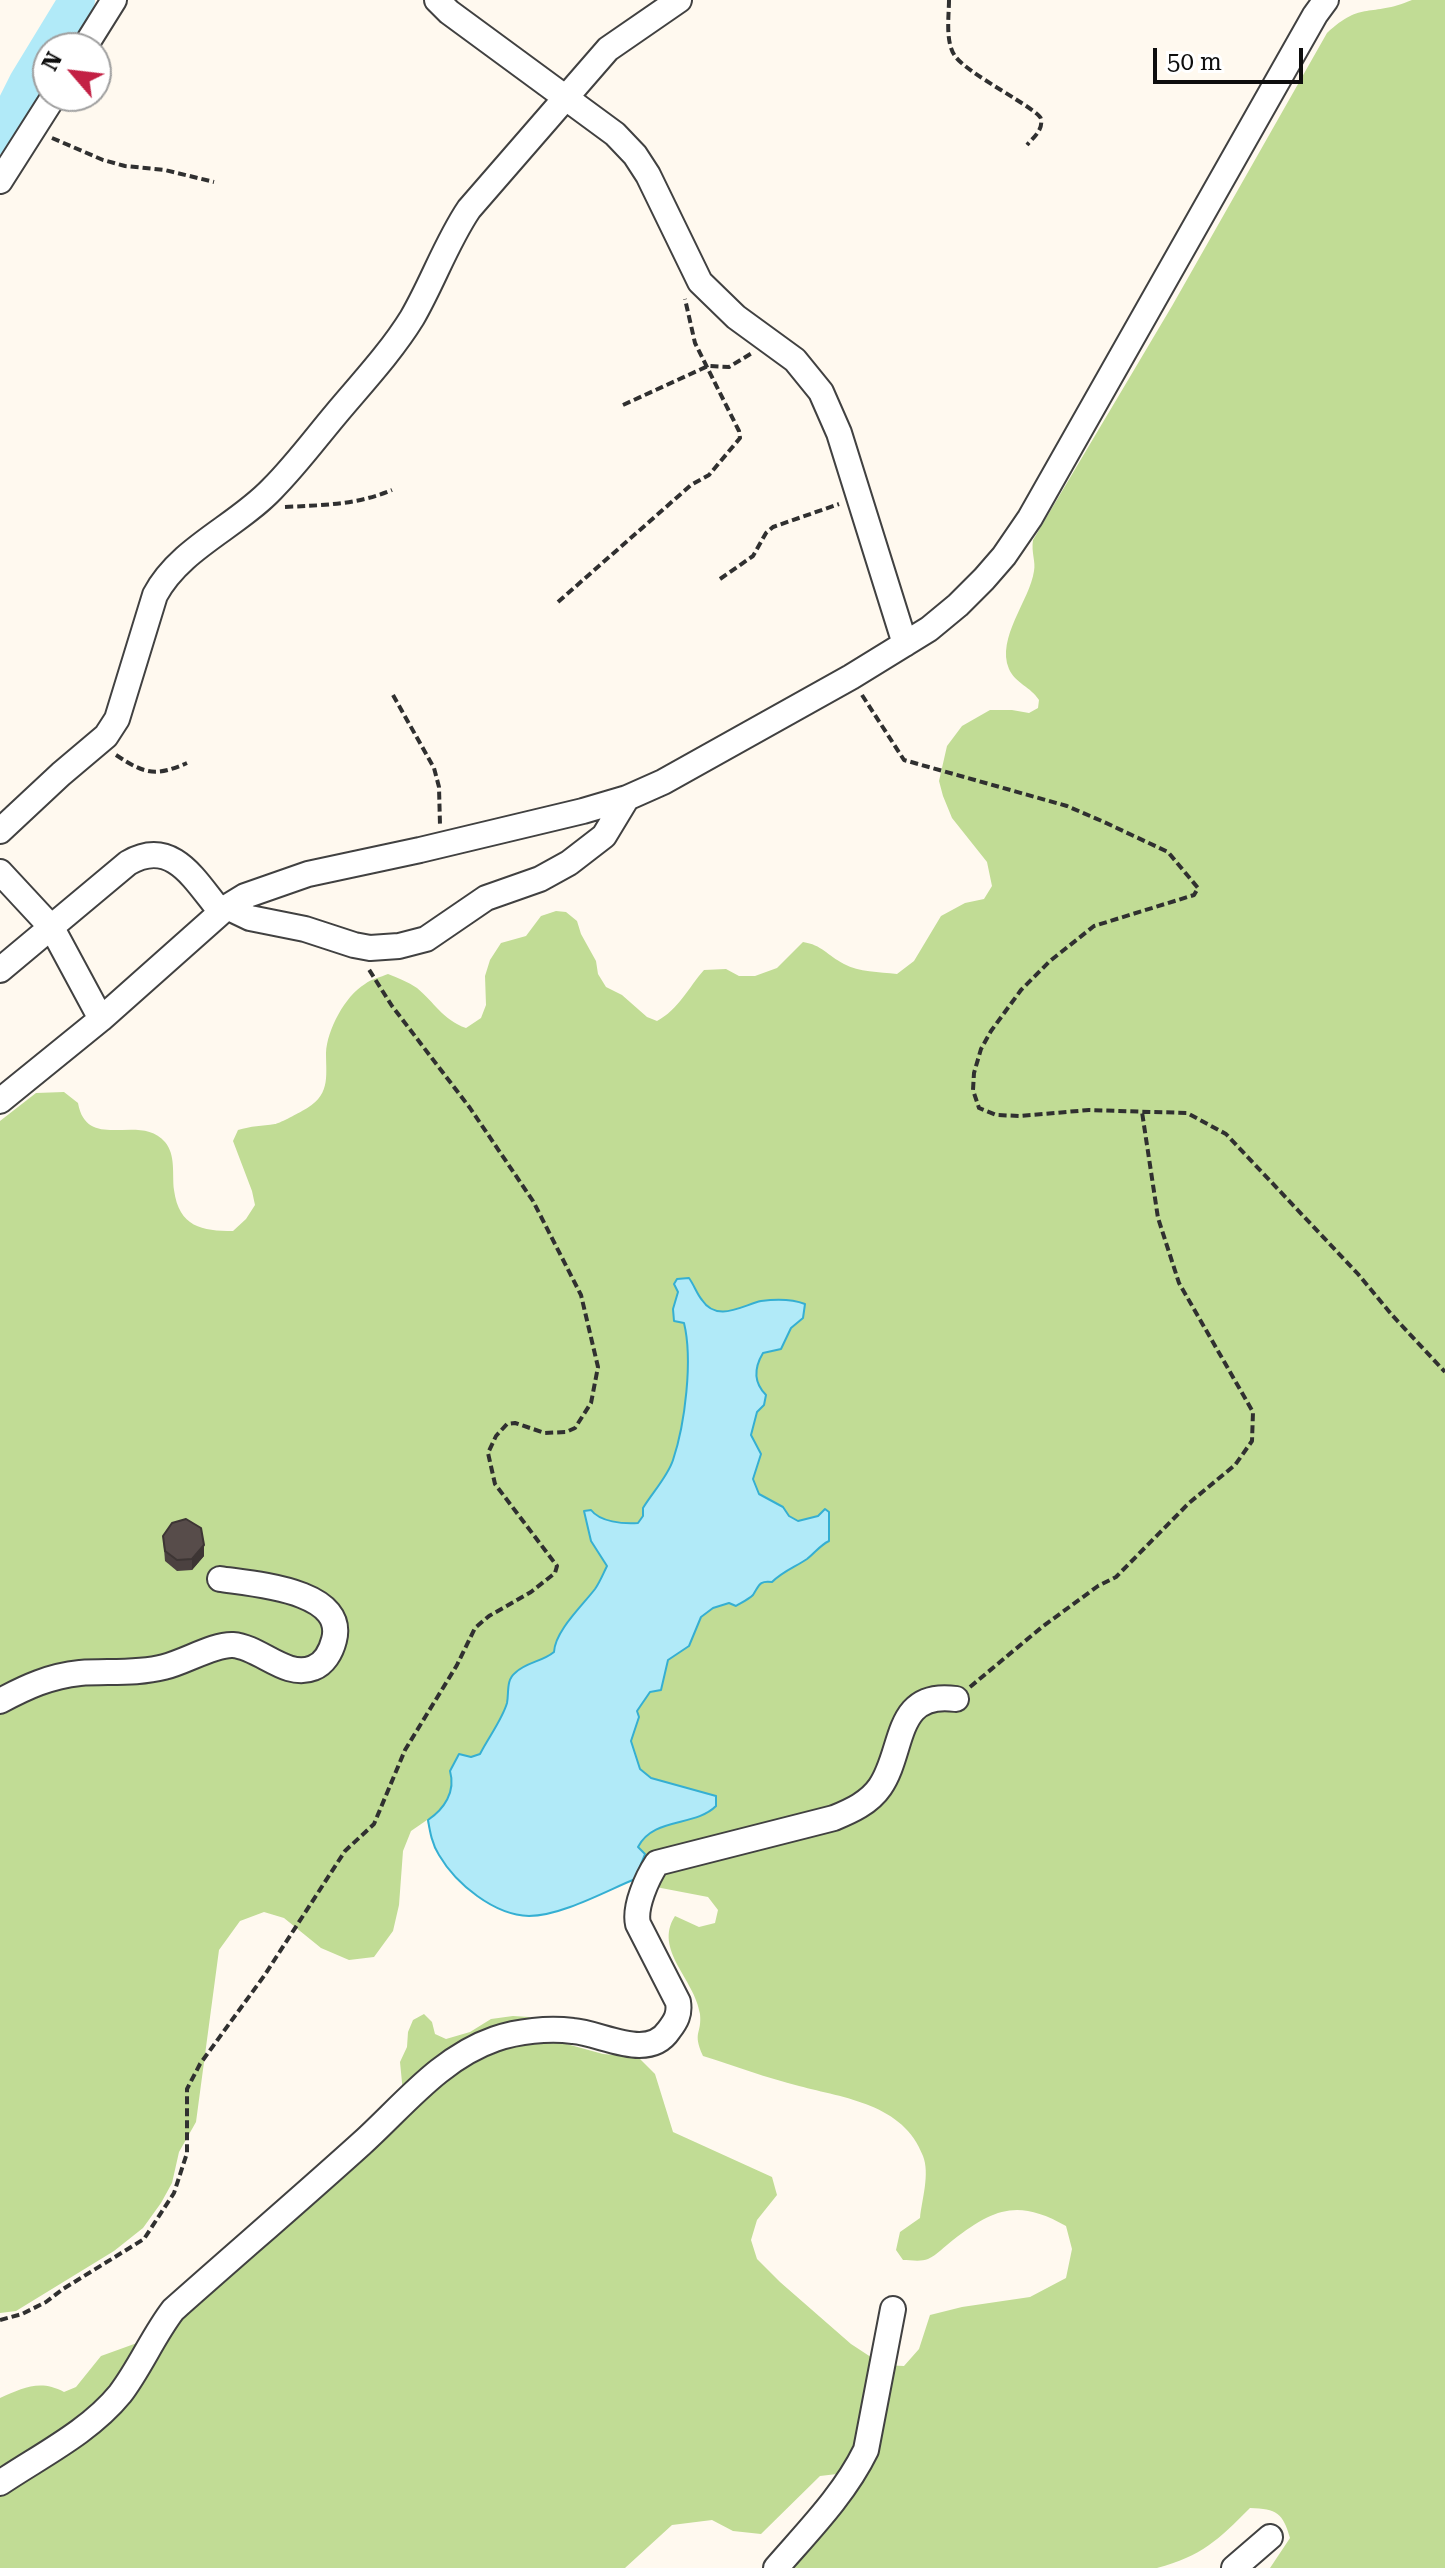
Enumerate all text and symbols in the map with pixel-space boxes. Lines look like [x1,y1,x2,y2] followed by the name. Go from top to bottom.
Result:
[32,32,112,112] north arrow
[1157,32,1307,82] scale bar
[37,48,67,75] text: N
[1167,48,1222,76] text: 50 m

